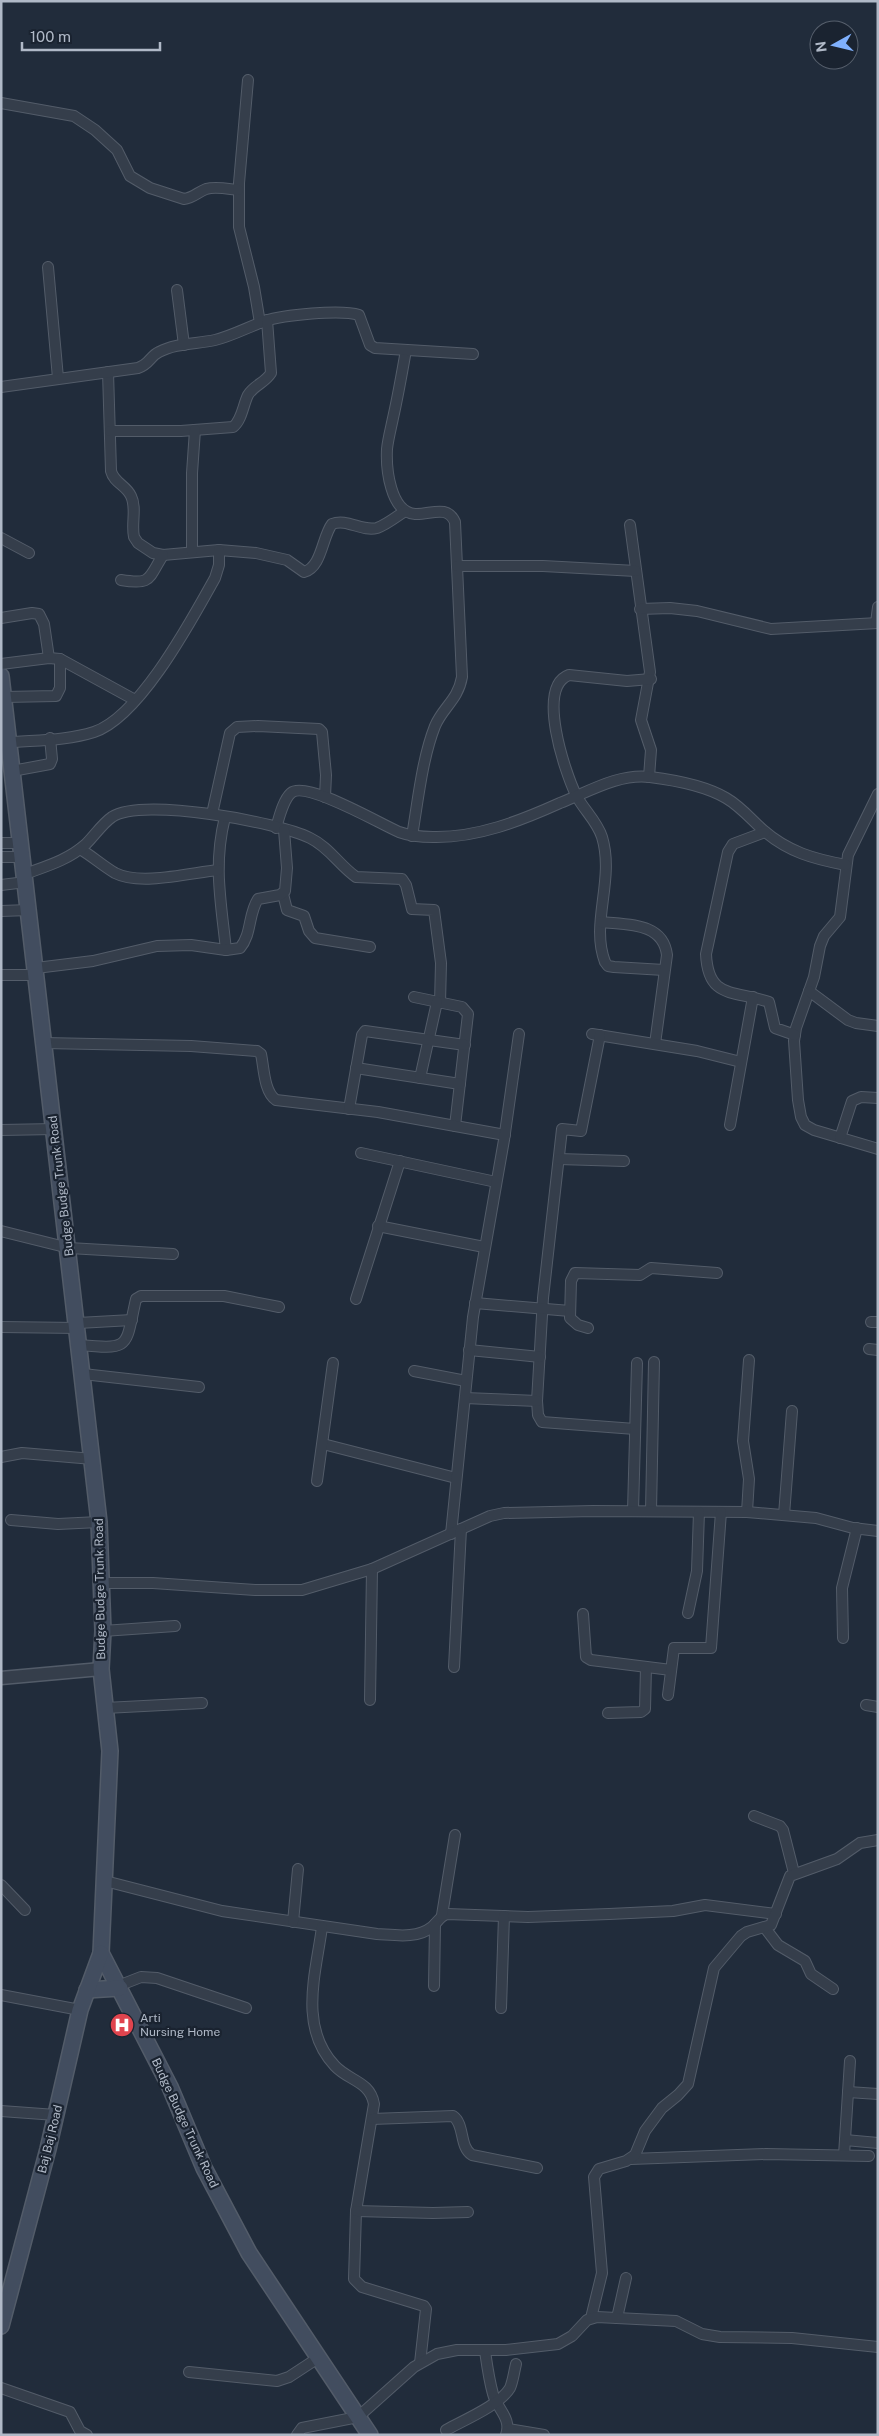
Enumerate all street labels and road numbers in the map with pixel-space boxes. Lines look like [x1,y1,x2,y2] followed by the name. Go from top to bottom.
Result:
[45,1115,77,1257] street label: Budge Budge Trunk Road
[92,1518,108,1660] street label: Budge Budge Trunk Road
[149,2056,221,2190] street label: Budge Budge Trunk Road
[35,2103,65,2175] street label: Baj Baj Road

